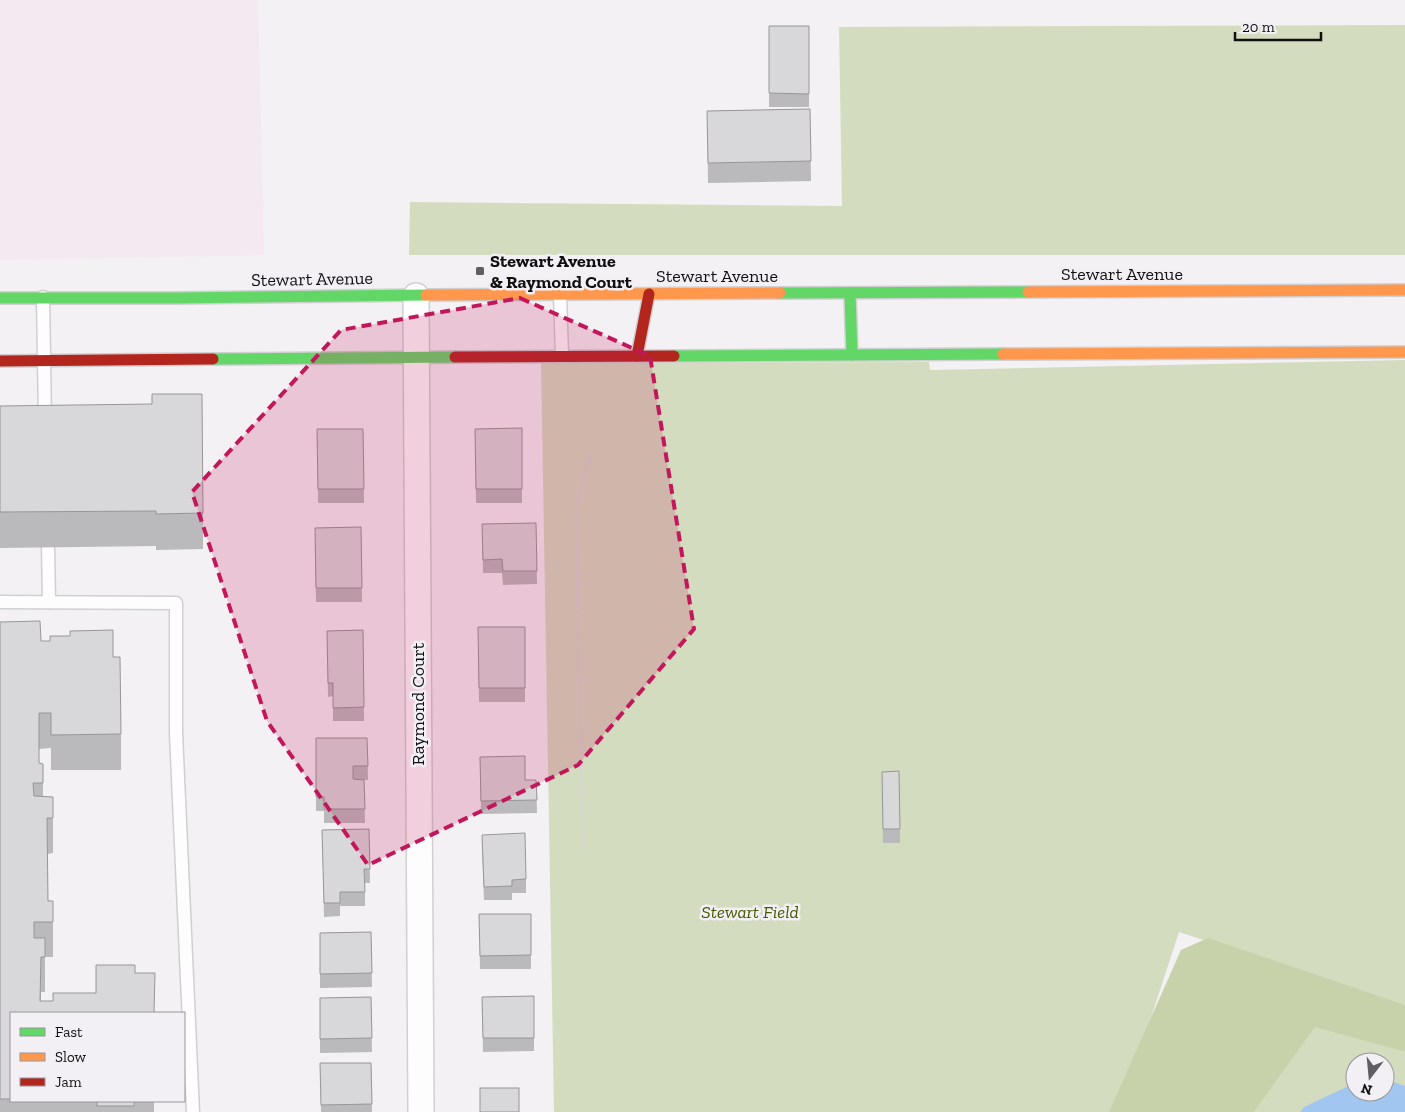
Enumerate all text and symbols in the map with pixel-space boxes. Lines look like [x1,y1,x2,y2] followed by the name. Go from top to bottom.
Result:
[1235,10,1321,42] scale bar
[1242,18,1275,36] text: 20 m
[490,250,633,293] place label: Stewart Avenue & Raymond Court
[1061,263,1183,285] street label: Stewart Avenue
[474,265,486,277] marker: Stewart Avenue & Raymond Court
[656,265,778,287] street label: Stewart Avenue
[251,267,373,291] street label: Stewart Avenue
[407,642,429,765] street label: Raymond Court
[701,901,799,923] park label: Stewart Field
[10,1012,185,1102] legend
[55,1023,83,1041] text: Fast
[55,1048,87,1066] text: Slow
[1345,1052,1395,1102] north arrow
[55,1073,82,1091] text: Jam
[1359,1079,1374,1099] text: N

